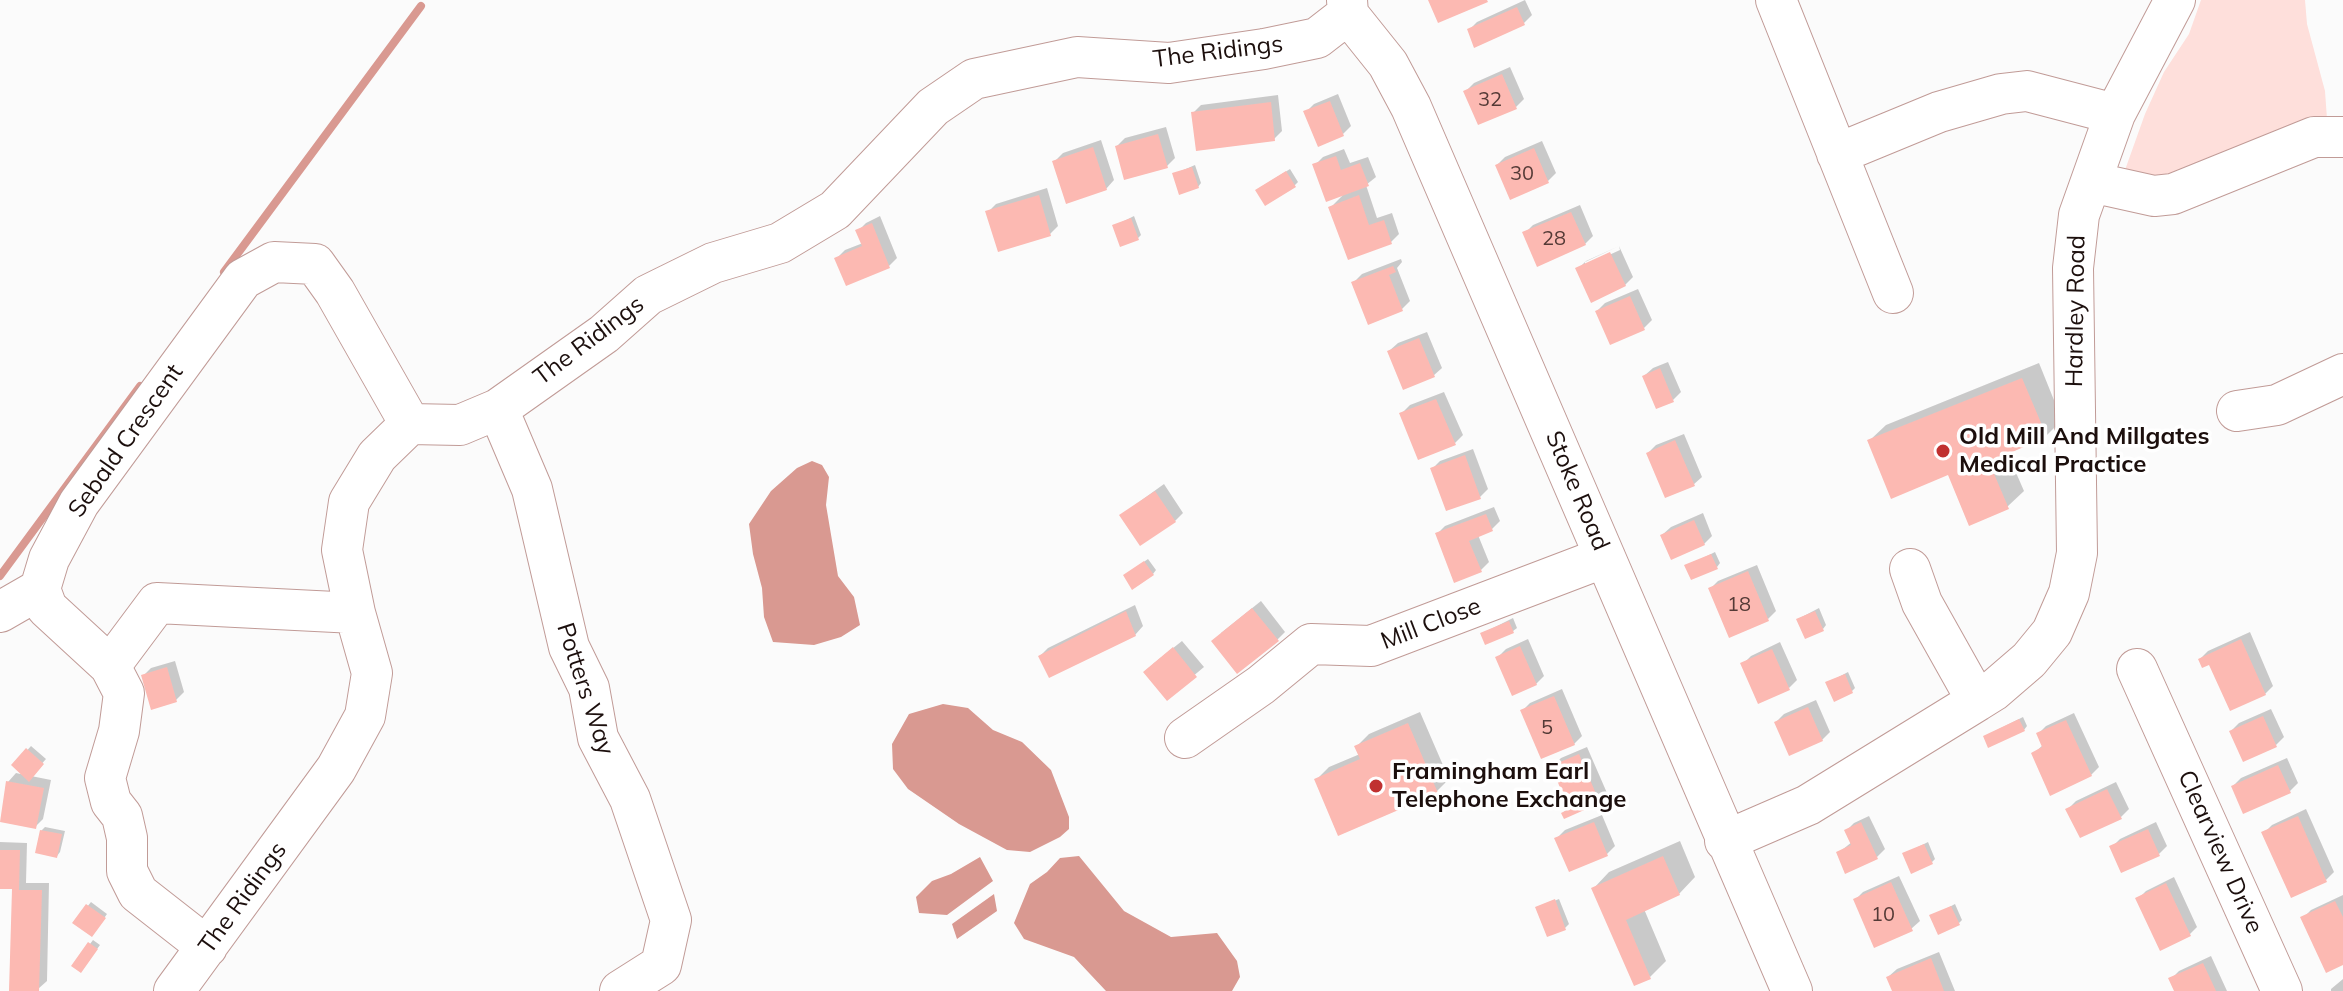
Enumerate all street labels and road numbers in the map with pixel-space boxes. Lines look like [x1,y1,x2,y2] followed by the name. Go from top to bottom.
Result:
[1151,30,1285,74] street label: The Ridings
[2060,235,2092,387] street label: Hardley Road
[528,290,650,392] street label: The Ridings
[63,359,189,523] street label: Sebald Crescent
[1539,427,1615,555] street label: Stoke Road
[1377,592,1485,656] street label: Mill Close
[550,619,620,759] street label: Potters Way
[2171,766,2269,938] street label: Clearview Drive
[193,837,293,959] street label: The Ridings

